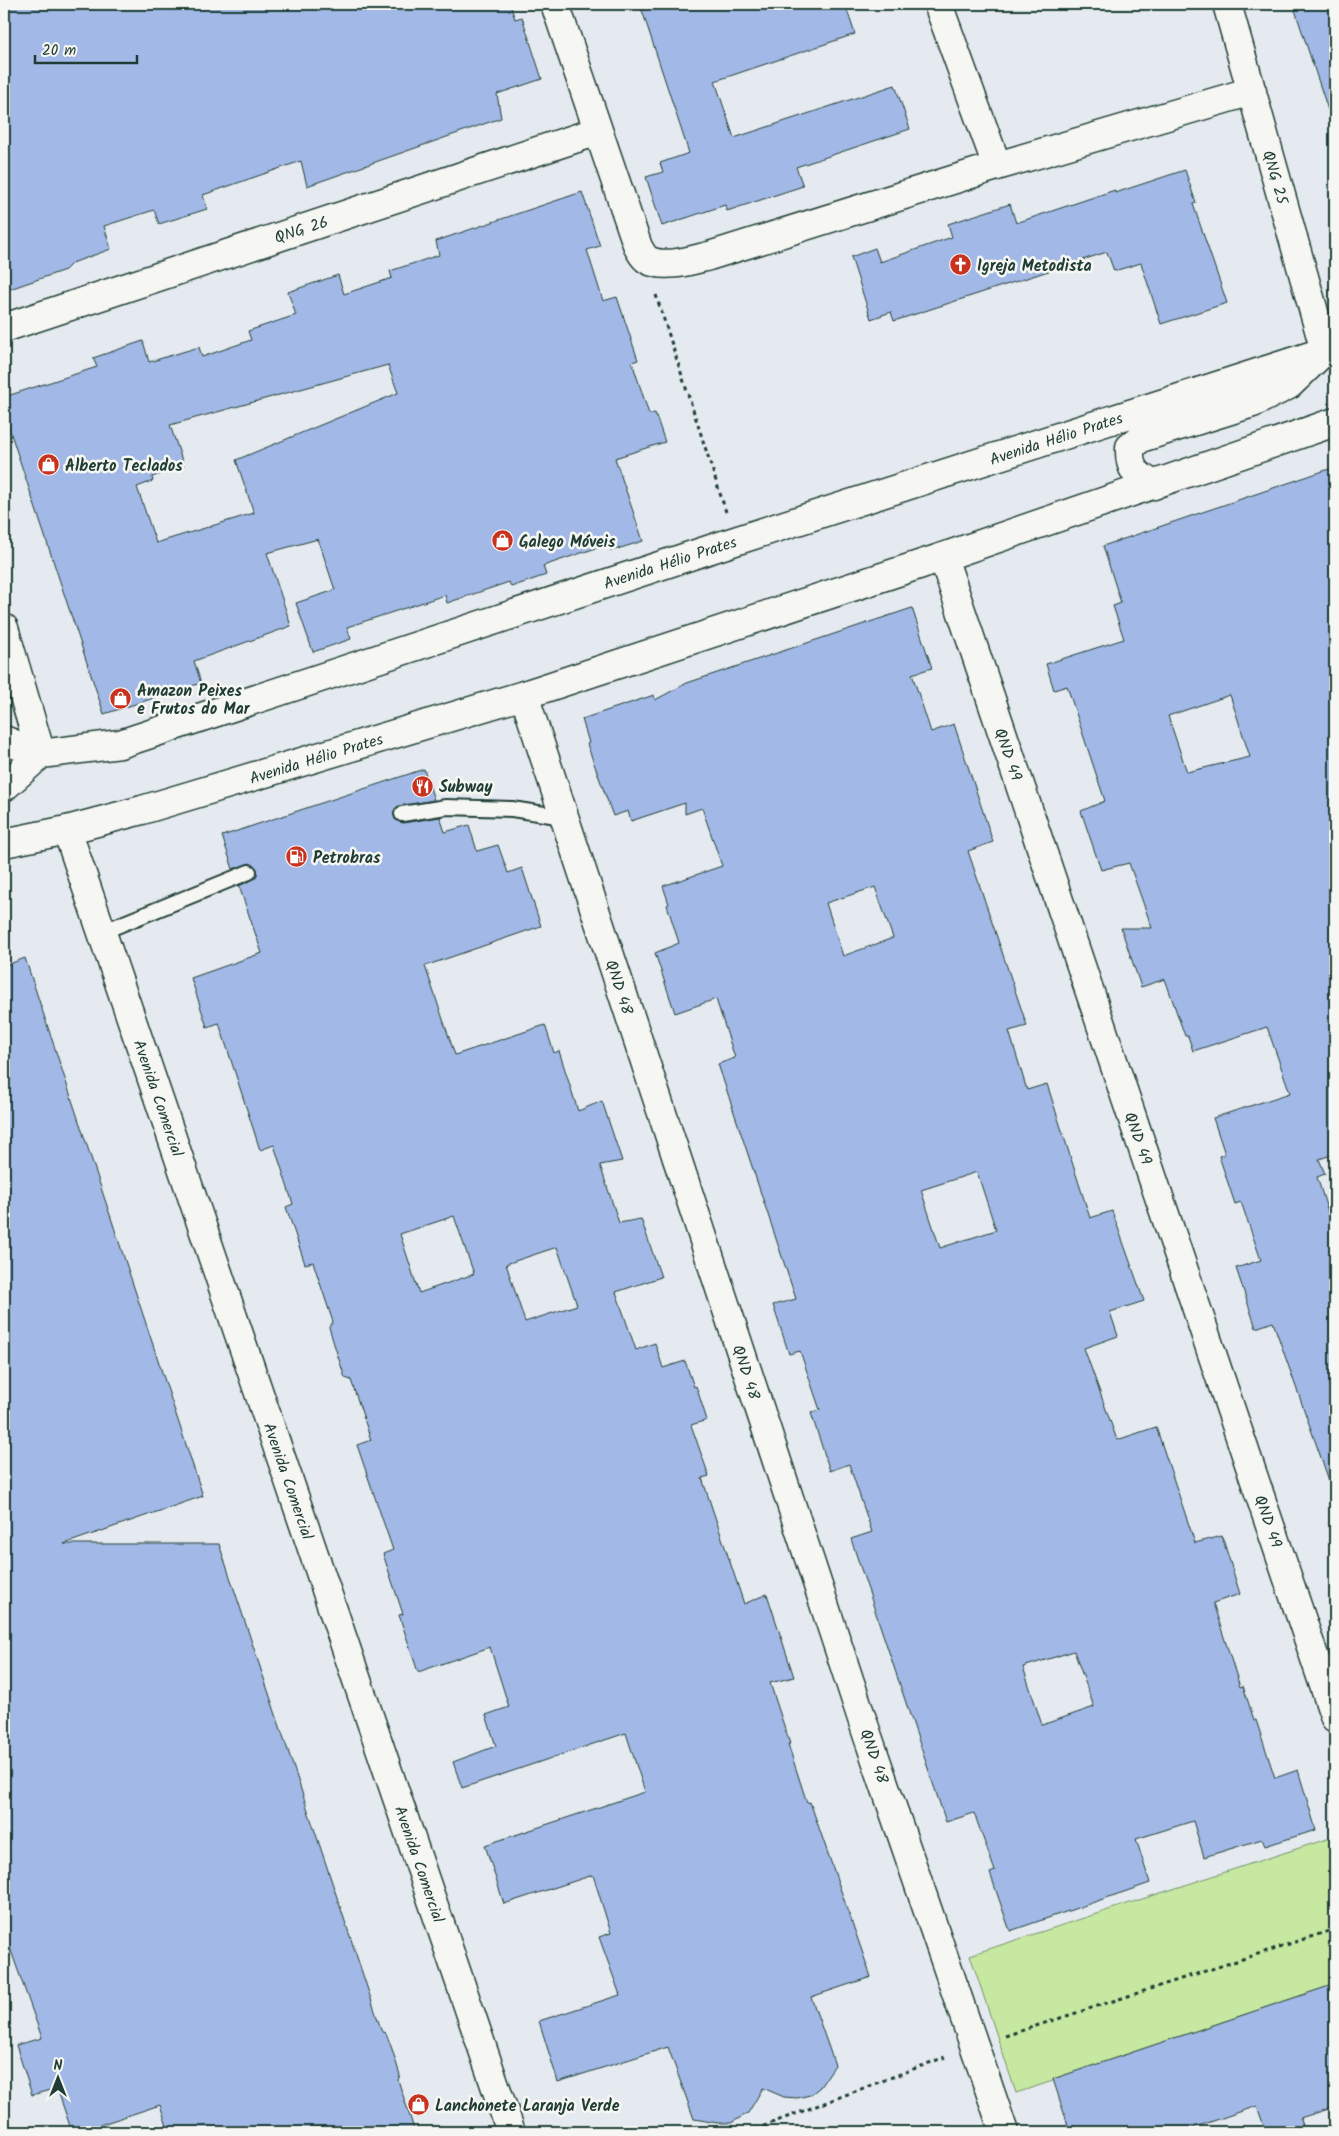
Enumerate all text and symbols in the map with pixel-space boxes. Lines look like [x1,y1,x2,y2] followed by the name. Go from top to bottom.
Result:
[35,32,138,64] scale bar
[42,39,76,63] text: 20 m
[1255,147,1295,209] street label: QNG 25
[271,210,332,251] street label: QNG 26
[949,253,973,277] church icon: Igreja Metodista
[977,254,1092,279] place label: Igreja Metodista
[987,406,1126,473] street label: Avenida Hélio Prates
[37,453,61,477] shop icon: Alberto Teclados
[65,454,183,479] place label: Alberto Teclados
[491,529,515,553] shop icon: Galego Móveis
[519,530,616,555] place label: Galego Móveis
[601,530,740,597] street label: Avenida Hélio Prates
[137,679,251,722] place label: Amazon Peixes e Frutos do Mar
[109,687,133,711] shop icon: Amazon Peixes e Frutos do Mar
[987,725,1028,784] street label: QND 49
[246,727,387,792] street label: Avenida Hélio Prates
[411,774,435,798] restaurant icon: Subway
[439,775,493,800] place label: Subway
[285,845,309,869] fuel station icon: Petrobras
[313,846,381,871] place label: Petrobras
[598,957,639,1018] street label: QND 48
[126,1037,189,1160] street label: Avenida Comercial
[1117,1109,1158,1168] street label: QND 49
[725,1342,766,1403] street label: QND 48
[256,1420,319,1543] street label: Avenida Comercial
[1247,1492,1288,1551] street label: QND 49
[853,1726,895,1788] street label: QND 48
[387,1803,450,1926] street label: Avenida Comercial
[32,2054,82,2104] north arrow
[54,2055,63,2077] text: N
[407,2093,431,2117] shop icon: Lanchonete Laranja Verde
[435,2094,620,2119] place label: Lanchonete Laranja Verde

